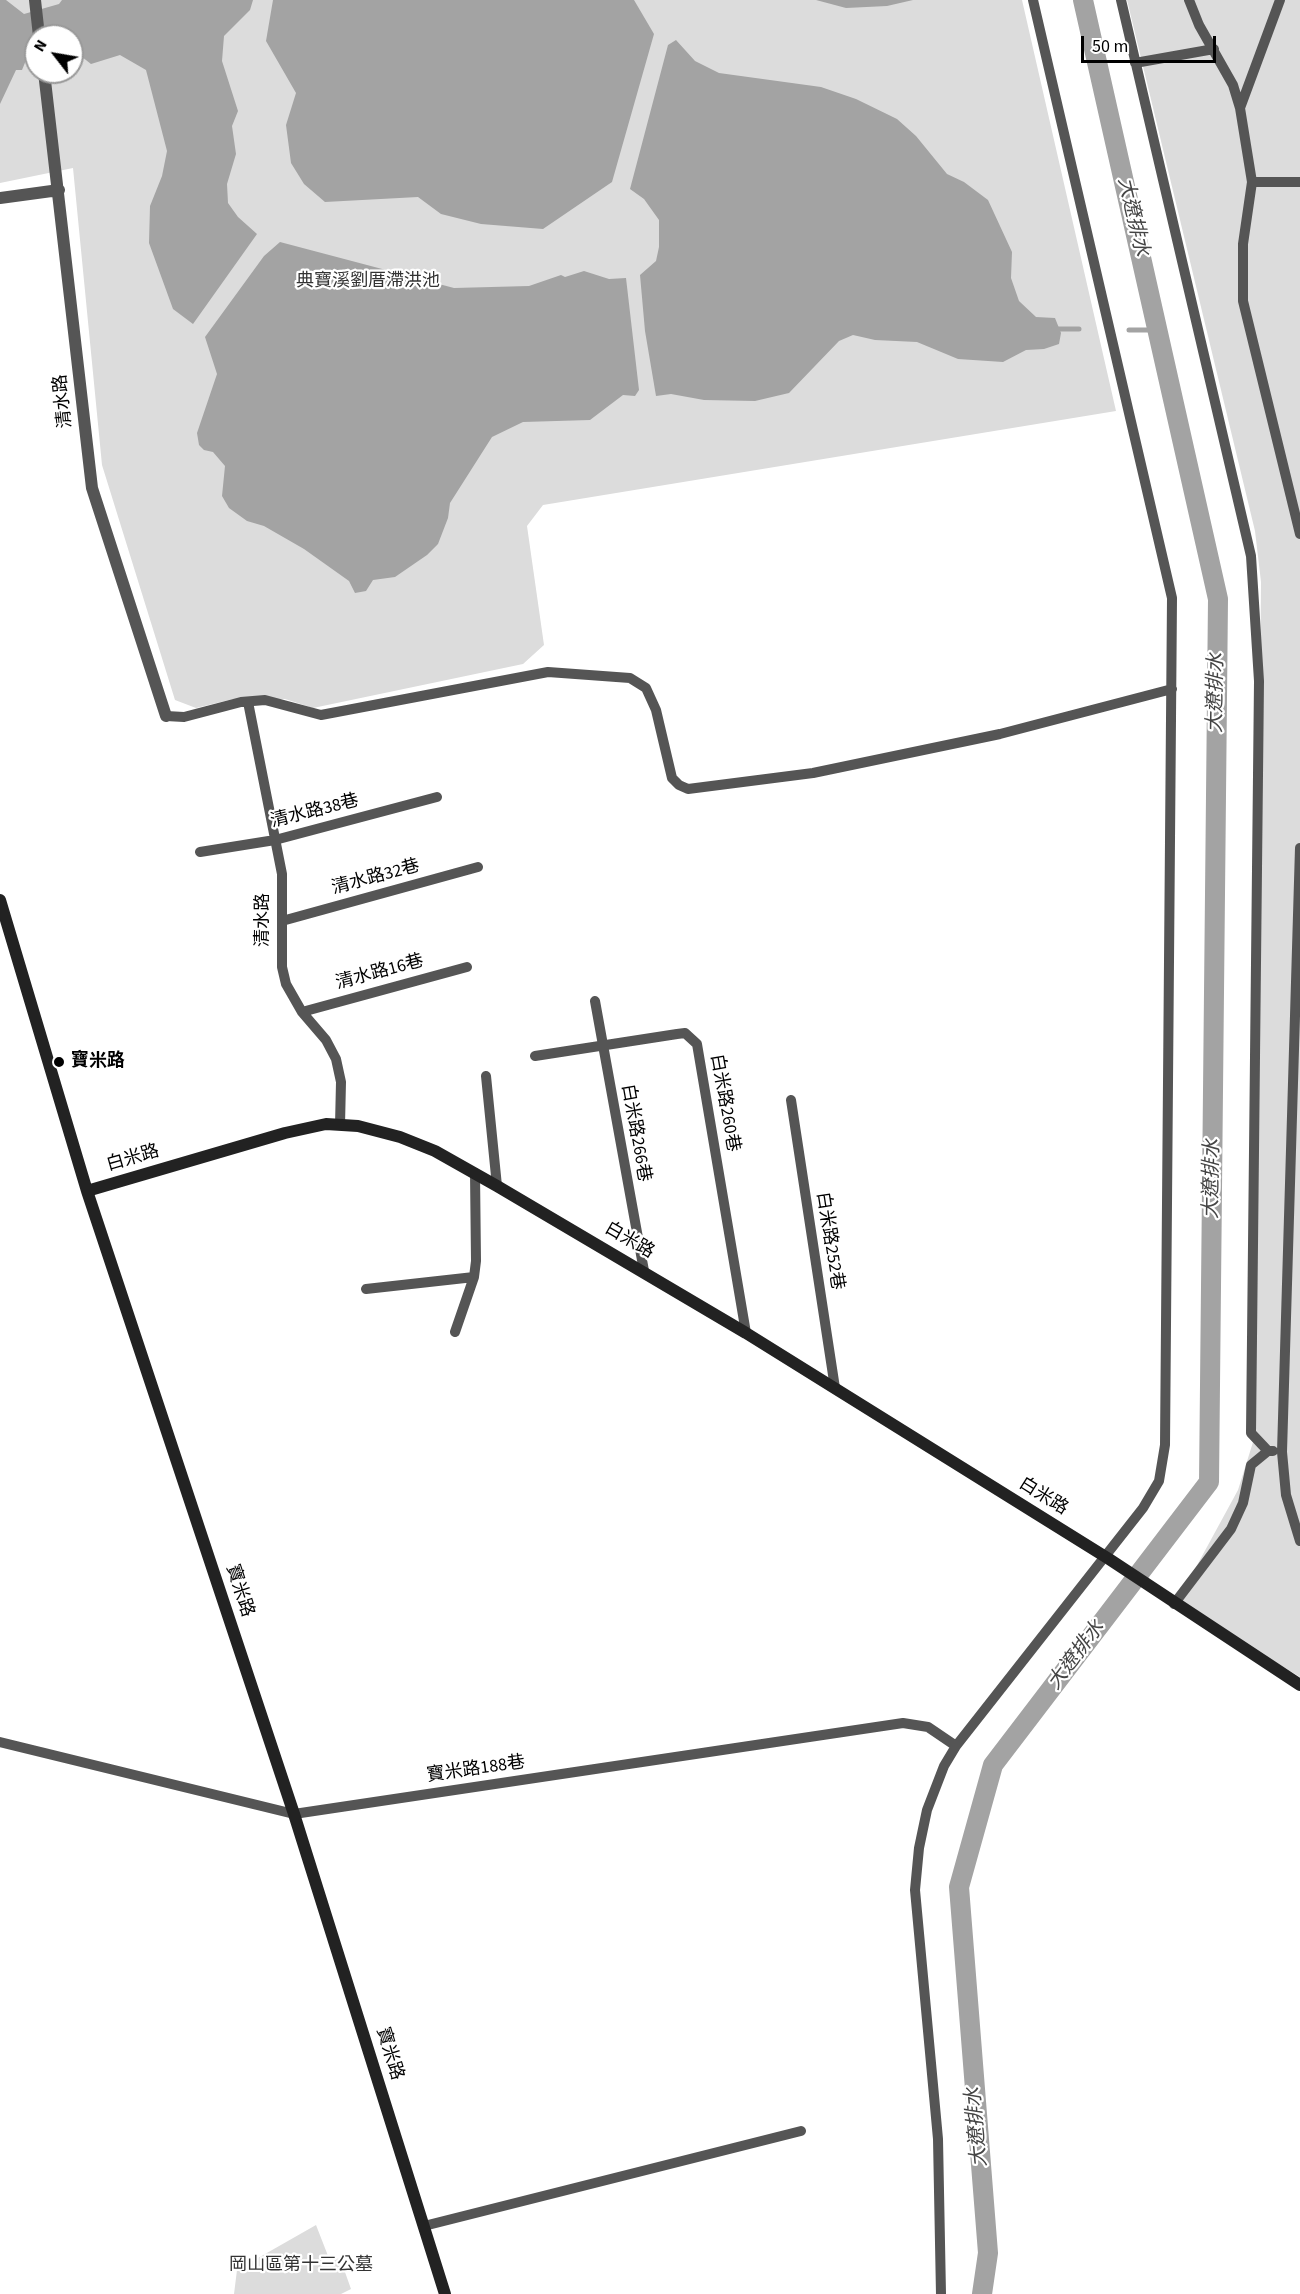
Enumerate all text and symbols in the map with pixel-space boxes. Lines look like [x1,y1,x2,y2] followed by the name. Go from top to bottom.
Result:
[24,24,84,84] north arrow
[1084,24,1219,62] scale bar
[1092,34,1128,59] text: 50 m
[28,36,52,56] text: N
[1111,175,1153,259] water label: 大遼排水
[296,271,440,293] park label: 典寶溪劉厝滯洪池
[50,373,78,429] street label: 清水路
[1204,653,1230,733] water label: 大遼排水
[269,791,361,833] street label: 清水路38巷
[330,856,422,900] street label: 清水路32巷
[253,893,275,947] street label: 清水路
[334,951,426,995] street label: 清水路16巷
[71,1051,125,1073] place label: 寶米路
[705,1052,743,1154] street label: 白米路260巷
[52,1055,66,1069] marker: 寶米路
[616,1082,654,1184] street label: 白米路266巷
[1200,1139,1226,1219] water label: 大遼排水
[104,1141,162,1177] street label: 白米路
[811,1190,847,1292] street label: 白米路252巷
[600,1218,658,1264] street label: 白米路
[1014,1474,1072,1520] street label: 白米路
[220,1562,258,1620] street label: 寶米路
[1043,1617,1111,1695] water label: 大遼排水
[426,1752,526,1788] street label: 寶米路188巷
[371,2025,407,2083] street label: 寶米路
[963,2086,993,2168] water label: 大遼排水
[229,2255,373,2277] park label: 岡山區第十三公墓

